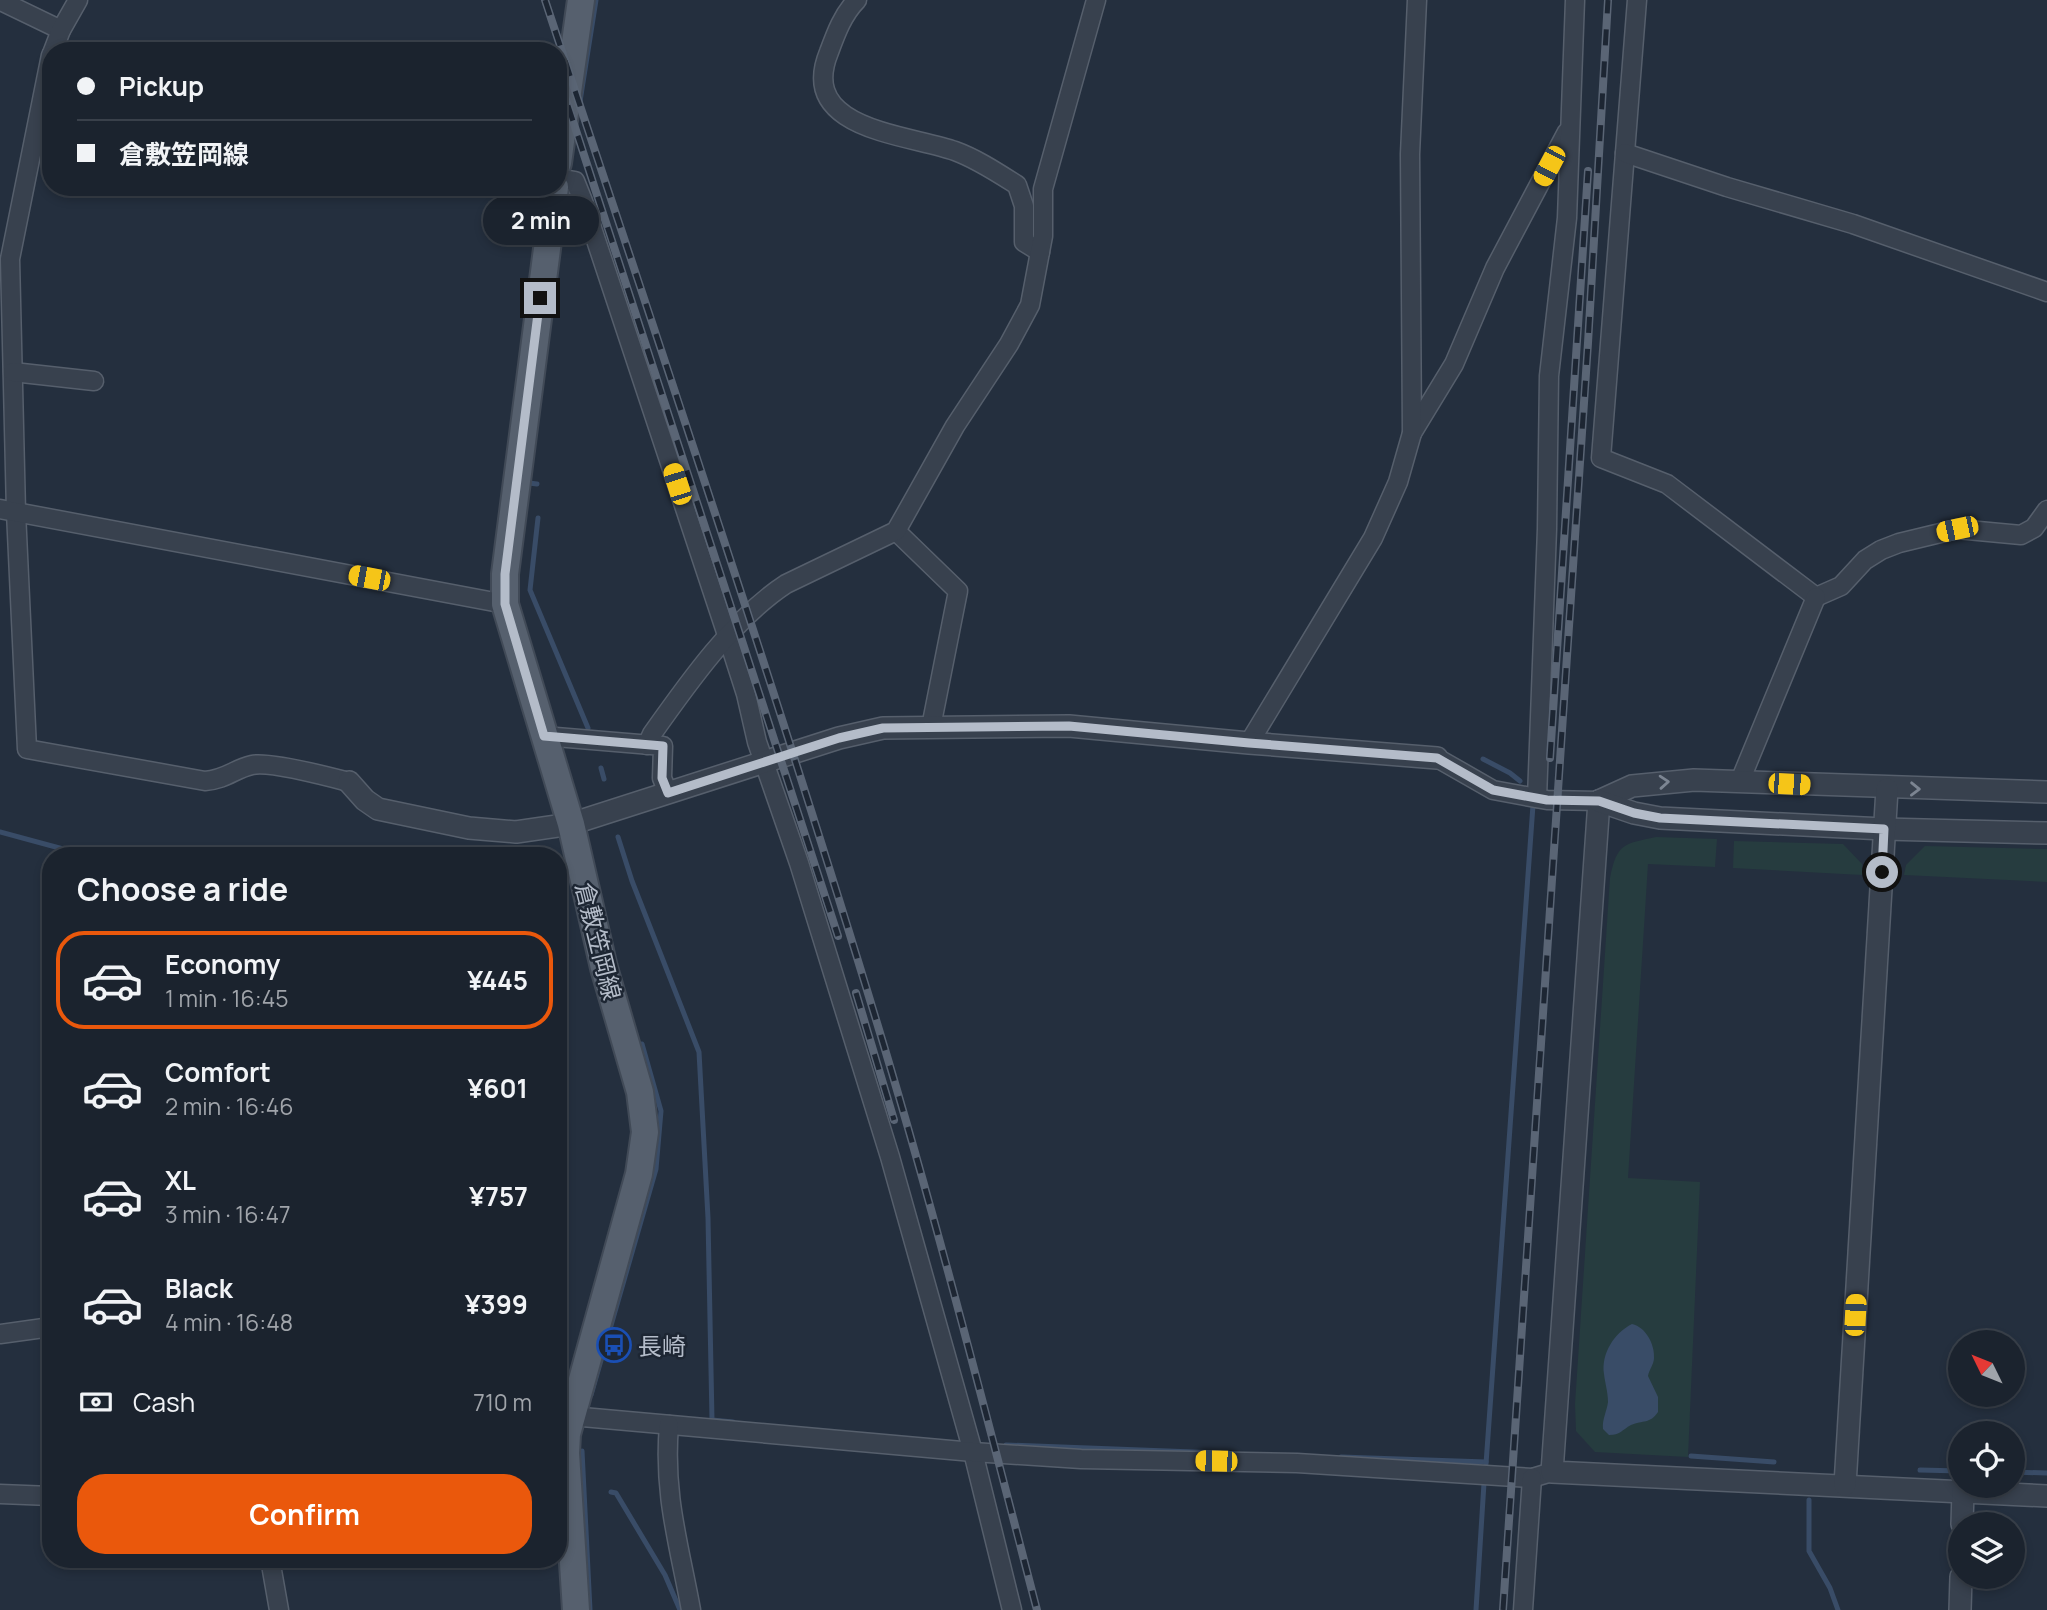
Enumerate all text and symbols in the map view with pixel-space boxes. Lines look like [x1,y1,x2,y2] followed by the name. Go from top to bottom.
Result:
[119,68,204,104] text: Pickup
[119,136,249,172] text: 倉敷笠岡線
[1530,143,1569,189] car
[482,196,598,246] callout: 2 min
[511,204,571,236] text: 2 min
[524,282,556,314] route end
[661,461,694,507] car
[1935,514,1980,544] car
[347,564,392,592] car
[1768,772,1811,796] car
[1659,775,1670,790] one-way arrow
[1910,782,1921,797] one-way arrow
[1866,856,1898,888] route start
[77,867,288,911] text: Choose a ride
[568,879,630,1003] street label: 倉敷笠岡線
[165,946,280,982] text: Economy
[81,949,144,1012] icon: car
[467,962,528,998] text: ¥445
[165,982,288,1014] text: 1 min · 16:45
[165,1054,271,1090] text: Comfort
[81,1057,144,1120] icon: car
[467,1070,528,1106] text: ¥601
[165,1090,294,1122] text: 2 min · 16:46
[165,1162,196,1198] text: XL
[81,1165,144,1228] icon: car
[469,1178,528,1214] text: ¥757
[165,1198,291,1230] text: 3 min · 16:47
[165,1270,233,1306] text: Black
[81,1273,144,1336] icon: car
[465,1286,528,1322] text: ¥399
[1844,1293,1867,1337] car
[165,1306,293,1338] text: 4 min · 16:48
[595,1326,633,1364] bus stop icon: 長崎
[638,1329,686,1362] place label: 長崎
[1948,1330,2025,1407] north arrow
[1948,1330,2025,1589] map controls
[77,1383,115,1421] icon: cash
[133,1384,195,1420] text: Cash
[473,1386,532,1418] text: 710 m
[1948,1421,2025,1498] button: locate
[1195,1450,1238,1472] car
[77,1474,532,1554] button: Confirm
[1948,1512,2025,1589] button: layers

